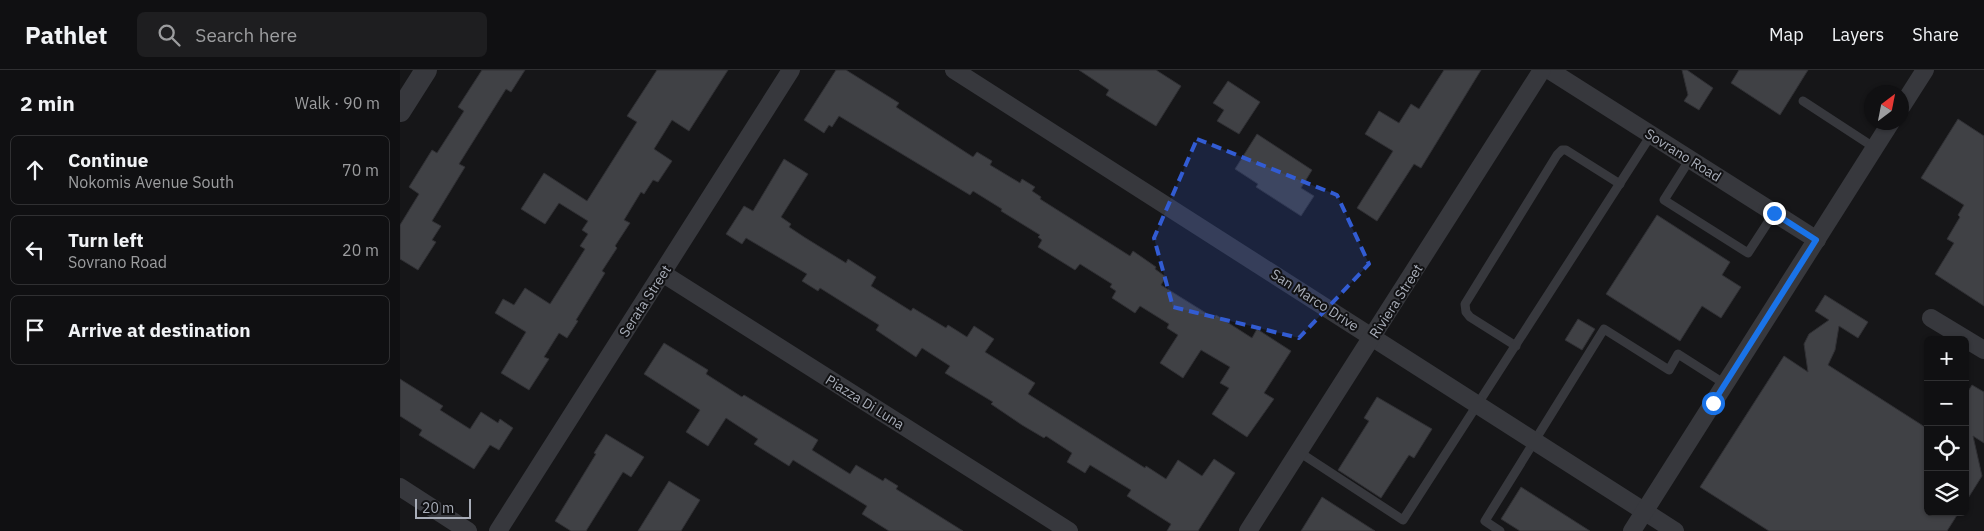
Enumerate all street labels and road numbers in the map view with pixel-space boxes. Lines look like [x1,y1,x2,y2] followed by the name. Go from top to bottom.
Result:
[1642,124,1724,186] street label: Sovrano Road
[1365,260,1427,341] street label: Riviera Street
[615,261,675,340] street label: Serata Street
[1268,265,1363,335] street label: San Marco Drive
[822,371,908,434] street label: Piazza Di Luna

